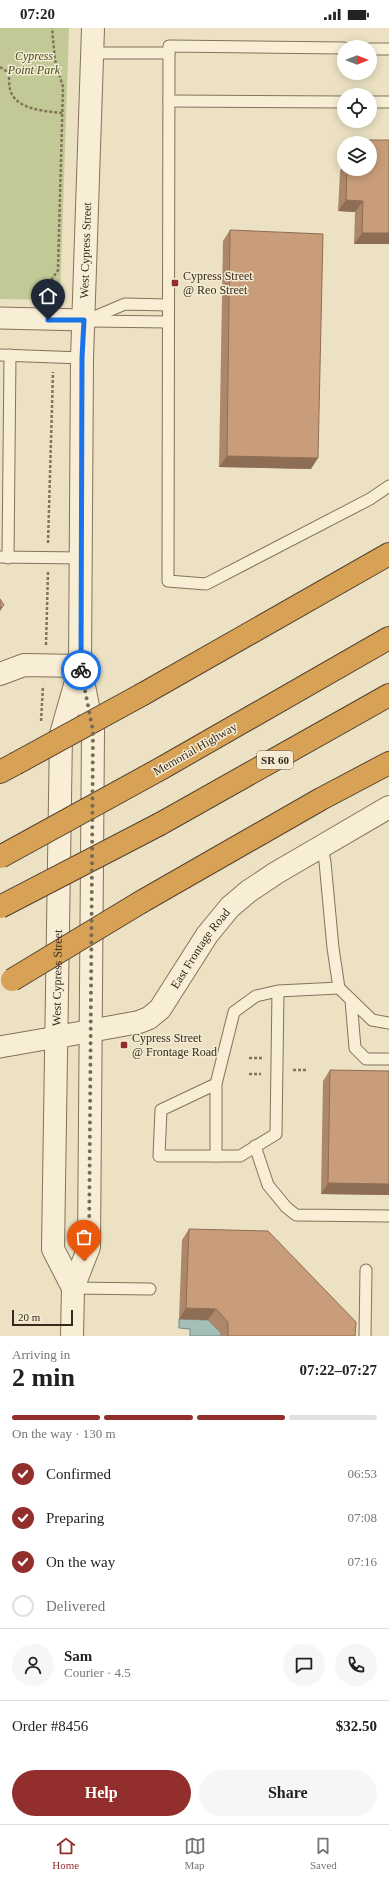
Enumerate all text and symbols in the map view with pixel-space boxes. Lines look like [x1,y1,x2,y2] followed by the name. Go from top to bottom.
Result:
[20,6,55,22] text: 07:20
[337,40,377,80] north arrow
[337,40,377,176] map controls
[7,49,61,77] park label: Cypress Point Park
[337,88,377,128] button: locate
[337,136,377,176] button: layers
[77,201,94,299] street label: West Cypress Street
[183,269,253,297] place label: Cypress Street @ Reo Street
[170,278,180,288] marker: Cypress Street @ Reo Street
[31,279,65,320] pin
[37,285,59,307] icon: home
[61,650,101,690] courier
[70,659,92,681] icon: bike
[151,719,239,779] street label: Memorial Highway
[257,751,293,769] road number: SR 60
[168,906,233,991] street label: East Frontage Road
[49,929,65,1026] street label: West Cypress Street
[132,1031,217,1059] place label: Cypress Street @ Frontage Road
[119,1040,129,1050] marker: Cypress Street @ Frontage Road
[67,1220,101,1261] pin
[73,1226,95,1248] icon: bag
[12,1308,73,1327] scale bar
[18,1311,40,1323] text: 20 m
[12,1347,70,1362] text: Arriving in
[300,1362,377,1378] text: 07:22–07:27
[12,1363,75,1392] text: 2 min
[12,1426,116,1441] text: On the way · 130 m
[12,1463,34,1485] icon: check
[46,1466,111,1482] text: Confirmed
[347,1466,377,1481] text: 06:53
[12,1507,34,1529] icon: check
[46,1510,104,1526] text: Preparing
[347,1510,377,1525] text: 07:08
[12,1551,34,1573] icon: check
[46,1554,115,1570] text: On the way
[347,1554,377,1569] text: 07:16
[46,1598,105,1614] text: Delivered
[12,1644,54,1686] button: person
[283,1644,325,1686] button: chat
[335,1644,377,1686] button: phone
[64,1648,92,1664] text: Sam
[64,1665,131,1680] text: Courier · 4.5
[12,1718,88,1734] text: Order #8456
[336,1718,377,1734] text: $32.50
[12,1770,191,1816] button: Help
[199,1770,377,1816] button: Share
[52,1835,79,1871] tab: Home
[184,1835,206,1871] tab: Map
[310,1835,337,1871] tab: Saved

